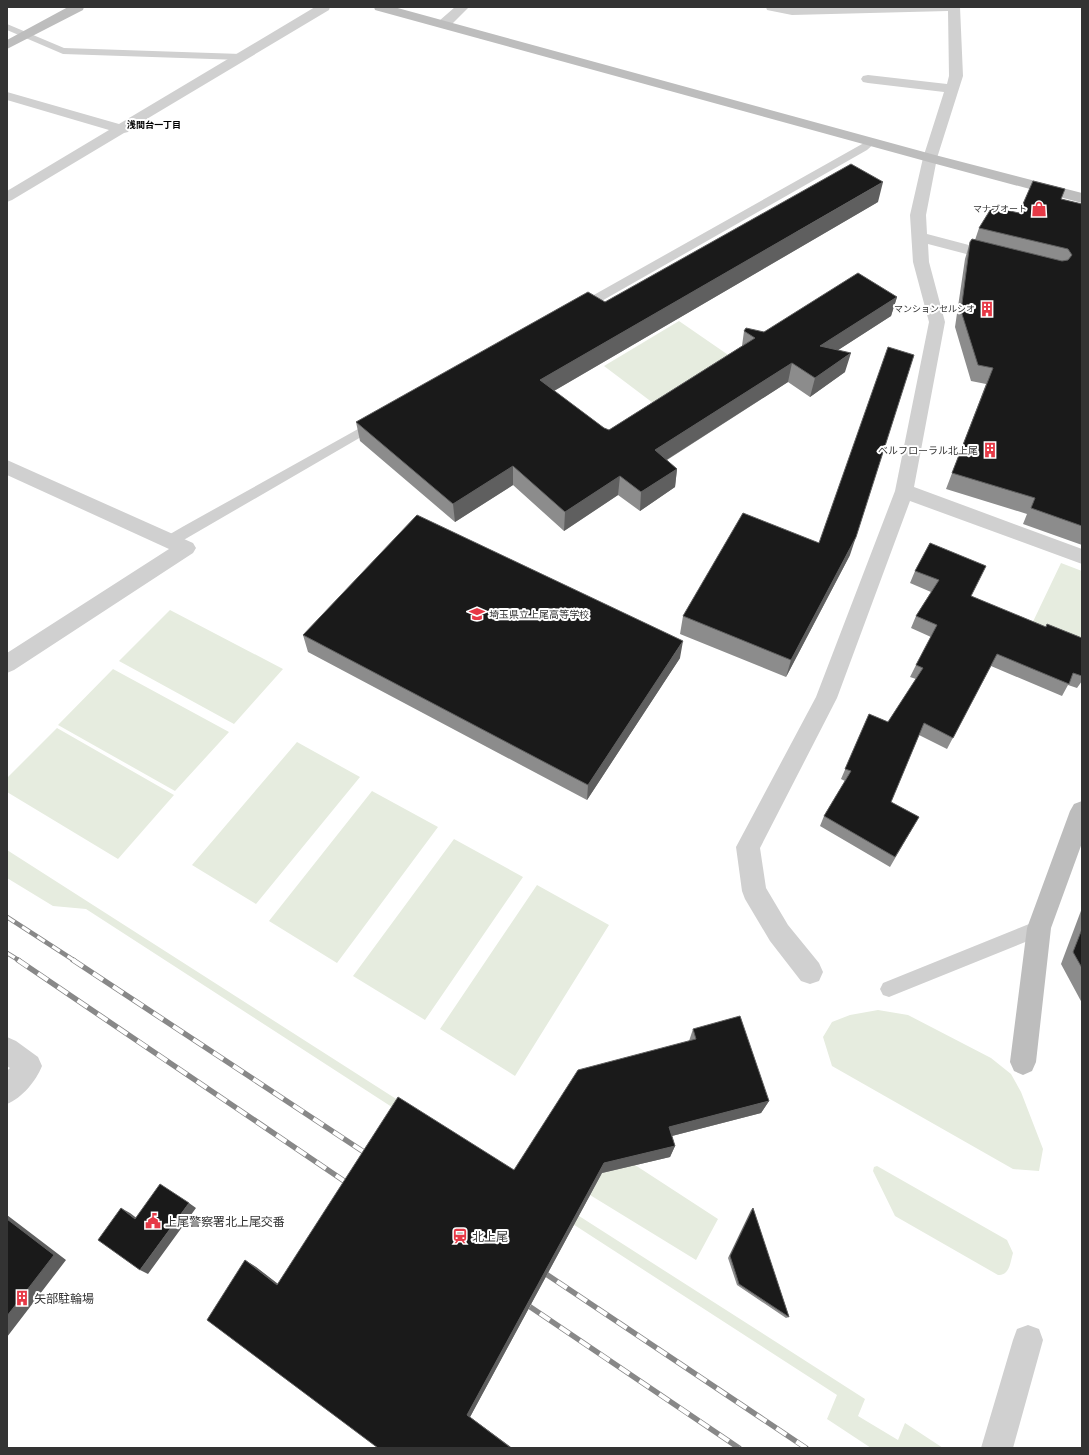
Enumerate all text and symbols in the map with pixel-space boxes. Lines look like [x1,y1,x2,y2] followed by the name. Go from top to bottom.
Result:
[127,119,181,130] district label: 浅間台一丁目
[1030,200,1048,218] shop icon: マナブオート
[973,204,1027,214] place label: マナブオート
[978,300,996,318] building icon: マンションセルシオ
[894,304,975,314] place label: マンションセルシオ
[981,441,999,459] building icon: ベルフローラル北上尾
[878,445,978,456] place label: ベルフローラル北上尾
[468,605,486,623] school or university icon: 埼玉県立上尾高等学校
[489,609,589,620] place label: 埼玉県立上尾高等学校
[144,1212,162,1230] public building icon: 上尾警察署北上尾交番
[165,1215,285,1228] place label: 上尾警察署北上尾交番
[451,1227,469,1245] station icon: 北上尾
[472,1230,508,1243] place label: 北上尾
[13,1289,31,1307] building icon: 矢部駐輪場
[34,1292,94,1305] place label: 矢部駐輪場

